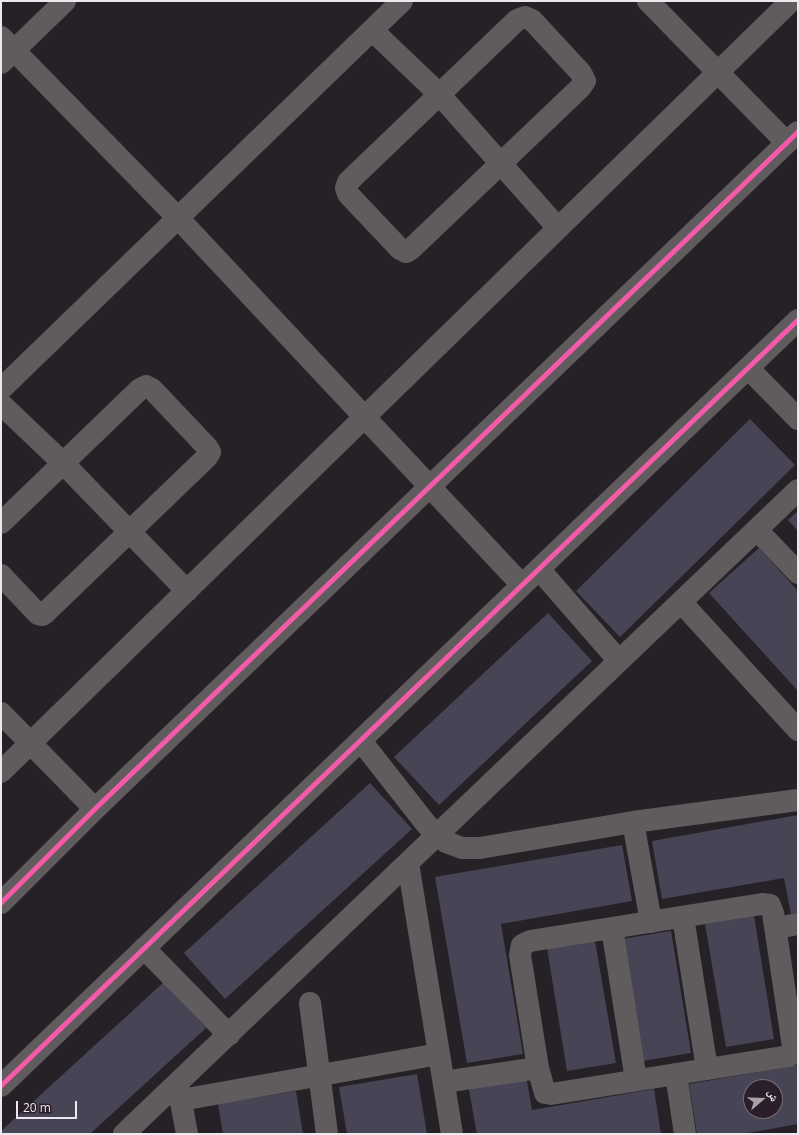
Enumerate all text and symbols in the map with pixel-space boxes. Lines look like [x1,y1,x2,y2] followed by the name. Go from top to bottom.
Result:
[743,1079,783,1119] north arrow
[765,1087,783,1103] text: ش
[18,1093,79,1119] scale bar
[23,1099,51,1116] text: 20 m

